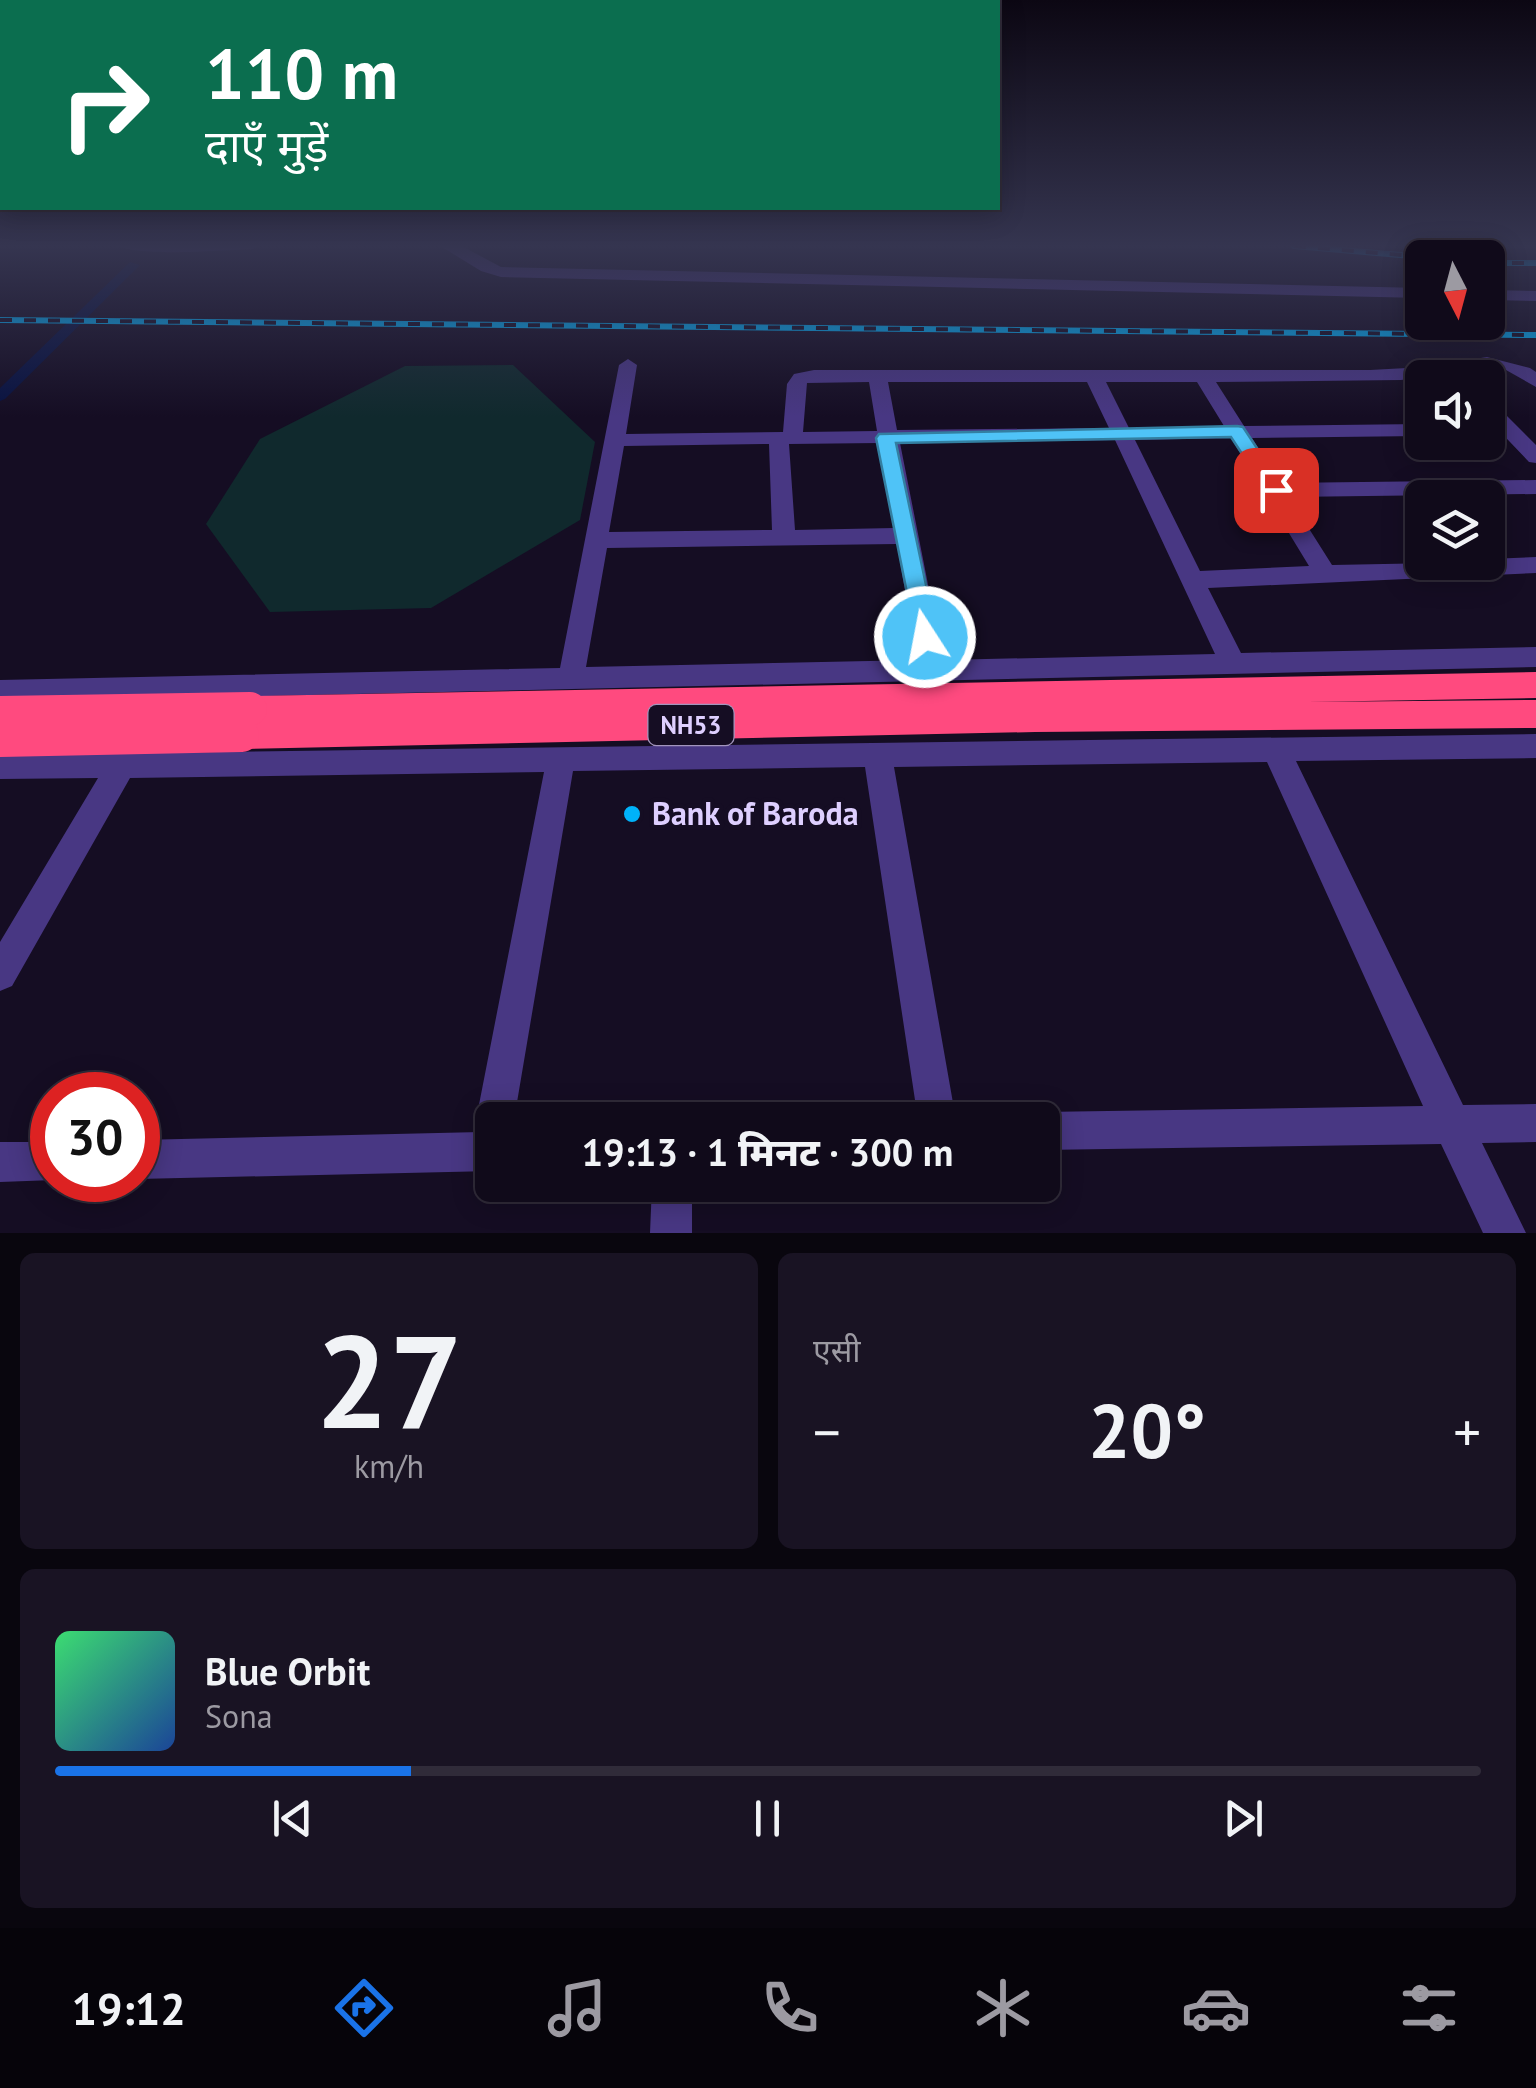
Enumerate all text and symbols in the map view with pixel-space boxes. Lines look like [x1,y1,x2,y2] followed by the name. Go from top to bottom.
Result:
[205,28,398,118] text: 110 m
[40,40,170,170] icon: right
[205,116,328,174] text: दाएँ मुड़ें
[1405,240,1505,340] north arrow
[1405,240,1505,580] map controls
[1405,360,1505,460] button: sound
[1234,448,1319,533] pin
[1249,463,1304,518] icon: arrive
[1405,480,1505,580] button: layers
[873,585,977,689] position arrow
[648,705,734,745] road number: NH53
[652,792,859,834] place label: Bank of Baroda
[621,803,643,825] marker: Bank of Baroda
[30,1072,160,1202] speed limit sign: 30
[582,1127,953,1176] text: 19:13 · 1 मिनट · 300 m
[315,1296,463,1464] text: 27
[813,1329,861,1371] text: एसी
[1088,1382,1206,1479] text: 20°
[813,1396,841,1467] text: −
[1453,1396,1481,1467] text: +
[354,1445,424,1487] text: km/h
[205,1646,370,1695] text: Blue Orbit
[205,1695,273,1737] text: Sona
[265,1791,320,1846] icon: previous
[740,1791,795,1846] icon: pause
[1216,1791,1271,1846] icon: next
[329,1973,399,2043] icon: directions
[542,1973,612,2043] icon: music
[755,1973,825,2043] icon: phone
[968,1973,1038,2043] icon: climate
[1181,1973,1251,2043] icon: car
[1394,1973,1464,2043] icon: filters
[72,1979,186,2037] text: 19:12

